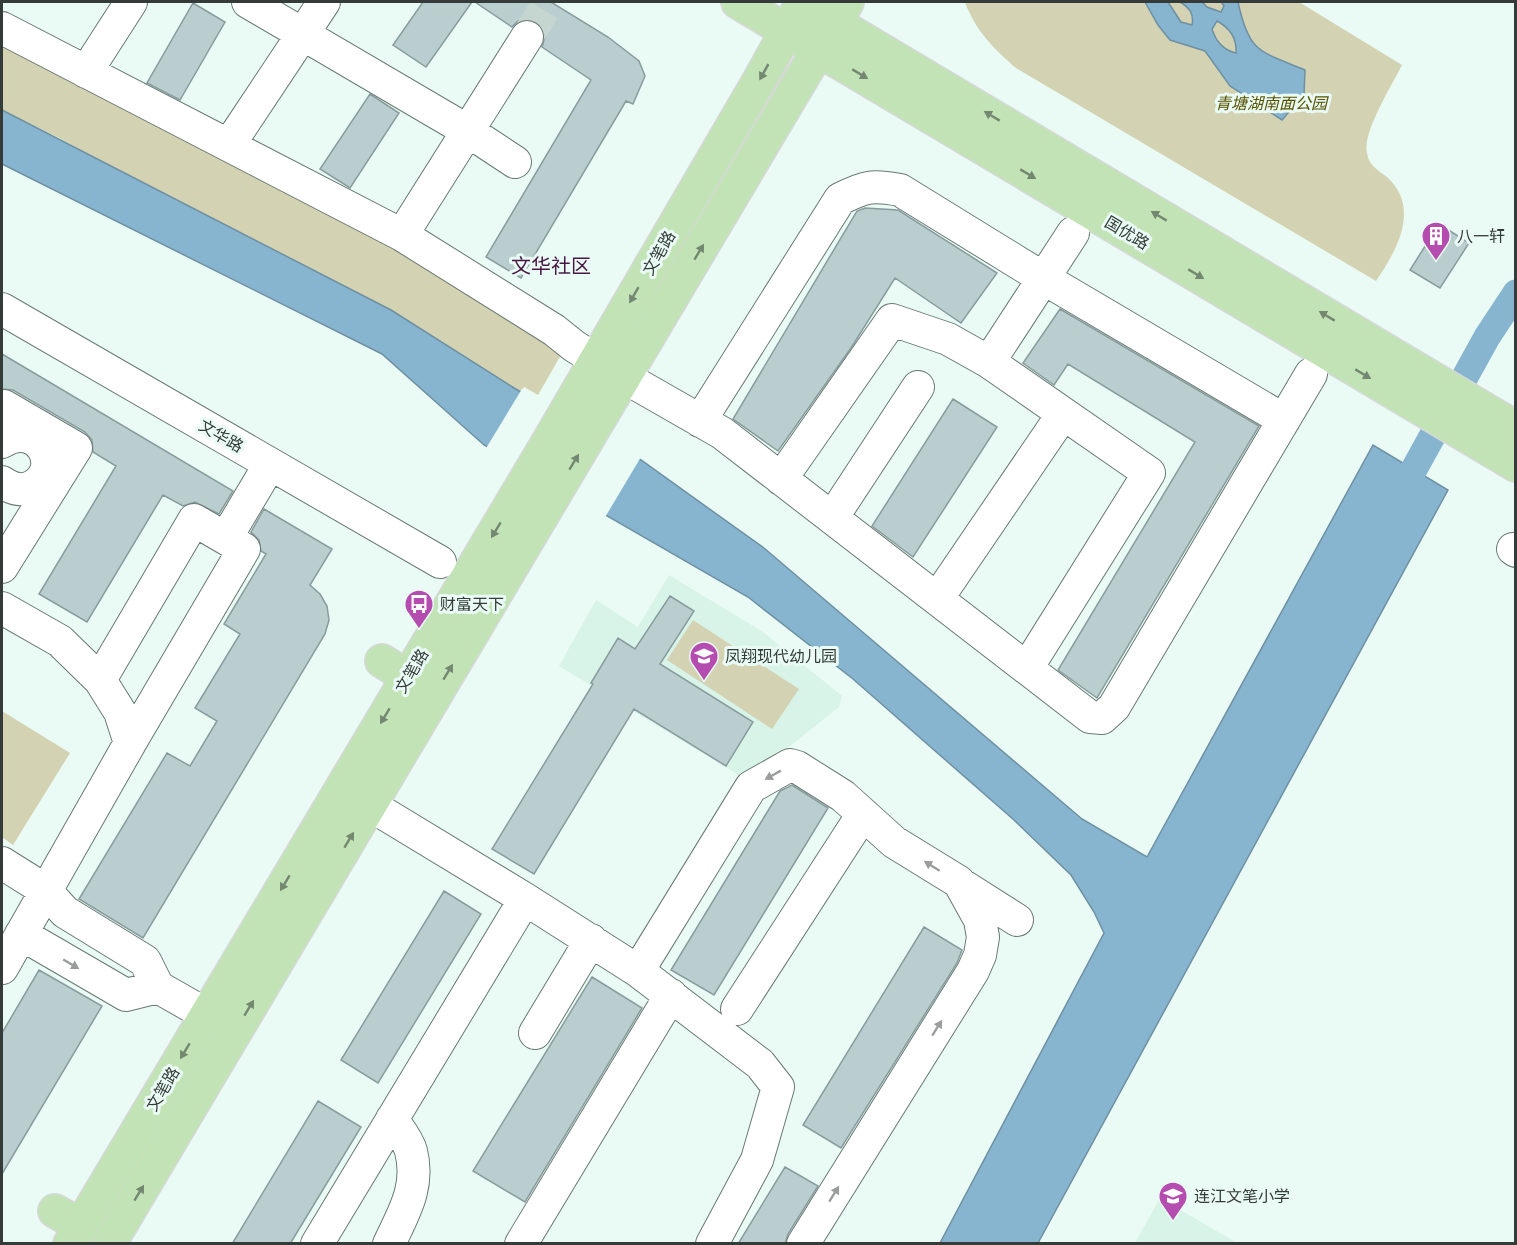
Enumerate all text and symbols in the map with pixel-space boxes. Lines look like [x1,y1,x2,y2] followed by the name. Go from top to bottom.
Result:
[759,64,769,81] one-way arrow
[852,69,868,80] one-way arrow
[1215,95,1329,112] park label: 青塘湖南面公园
[984,111,1000,122] one-way arrow
[1020,169,1036,180] one-way arrow
[1151,210,1167,221] one-way arrow
[1102,213,1152,253] street label: 国优路
[1420,220,1452,262] building icon: 八一轩
[640,228,678,278] street label: 文笔路
[1457,228,1505,245] place label: 八一轩
[694,243,704,260] one-way arrow
[511,255,591,277] district label: 文华社区
[1188,269,1205,279] one-way arrow
[629,287,639,304] one-way arrow
[1319,310,1335,321] one-way arrow
[1355,368,1371,379] one-way arrow
[196,417,246,455] street label: 文华路
[568,454,579,470] one-way arrow
[490,522,501,538] one-way arrow
[403,588,435,630] bus stop icon: 财富天下
[440,596,504,613] place label: 财富天下
[688,640,720,682] school or university icon: 凤翔现代幼儿园
[392,646,432,696] street label: 文笔路
[725,648,837,665] place label: 凤翔现代幼儿园
[443,664,454,680] one-way arrow
[380,708,390,725] one-way arrow
[764,770,781,780] one-way arrow
[343,832,354,848] one-way arrow
[924,860,940,871] one-way arrow
[280,875,291,891] one-way arrow
[63,958,79,969] one-way arrow
[244,999,254,1016] one-way arrow
[931,1020,942,1036] one-way arrow
[180,1043,191,1059] one-way arrow
[143,1064,183,1114] street label: 文笔路
[1157,1180,1189,1222] school or university icon: 连江文笔小学
[133,1185,144,1201] one-way arrow
[828,1186,839,1202] one-way arrow
[1194,1188,1290,1205] place label: 连江文笔小学

